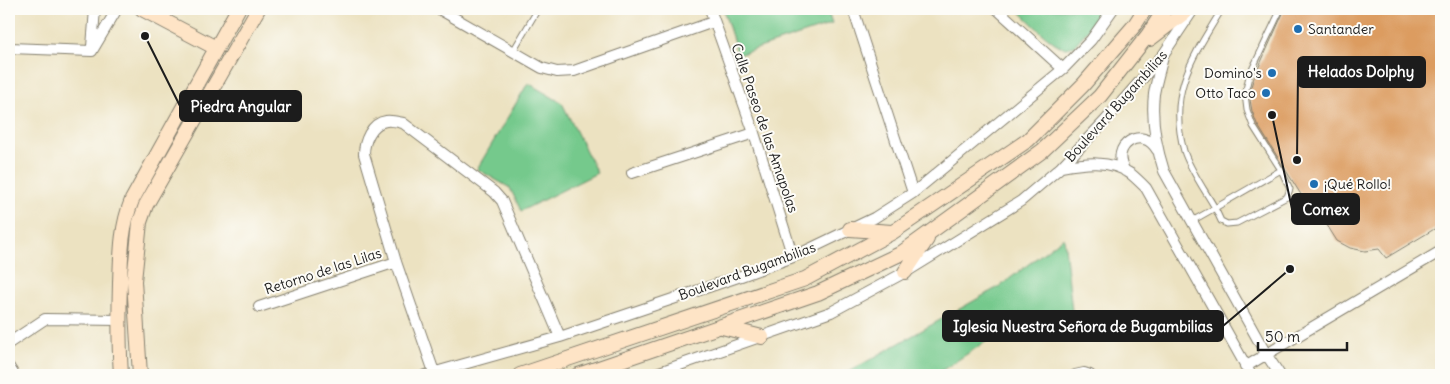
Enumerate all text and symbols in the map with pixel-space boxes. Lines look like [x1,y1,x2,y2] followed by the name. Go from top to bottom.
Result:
[1308,20,1374,38] place label: Santander
[1292,23,1304,35] marker: Santander
[728,41,802,215] street label: Calle Paseo de las Amapolas
[1061,46,1171,166] street label: Boulevard Bugambilias
[1298,57,1425,87] callout: Helados Dolphy
[1308,62,1414,82] text: Helados Dolphy
[1204,64,1262,82] place label: Domino's
[1266,67,1278,79] marker: Domino's
[1195,84,1256,102] place label: Otto Taco
[1260,87,1272,99] marker: Otto Taco
[180,91,301,121] callout: Piedra Angular
[191,97,292,117] text: Piedra Angular
[1324,175,1391,193] place label: ¡Qué Rollo!
[1308,178,1320,190] marker: ¡Qué Rollo!
[1292,194,1359,224] callout: Comex
[1303,200,1350,219] text: Comex
[676,238,818,304] street label: Boulevard Bugambilias
[262,244,384,298] street label: Retorno de las Lilas
[943,311,1223,341] callout: Iglesia Nuestra Señora de Bugambilias
[953,317,1213,337] text: Iglesia Nuestra Señora de Bugambilias
[1258,319,1346,351] scale bar
[1265,327,1300,346] text: 50 m

